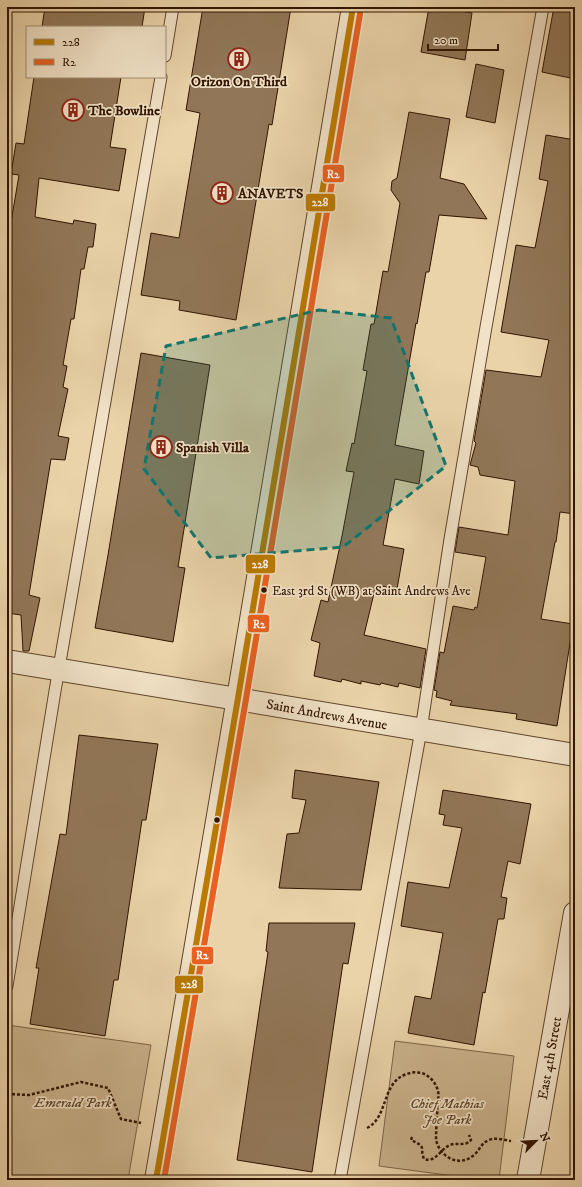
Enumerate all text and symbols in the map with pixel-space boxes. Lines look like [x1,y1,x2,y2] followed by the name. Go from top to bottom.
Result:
[26,26,166,78] legend
[428,26,498,52] scale bar
[434,33,458,48] text: 20 m
[62,35,80,50] text: 228
[226,46,252,72] building icon: Orizon On Third
[62,55,76,70] text: R2
[191,73,288,91] place label: Orizon On Third
[60,97,86,123] building icon: The Bowline
[87,102,160,120] place label: The Bowline
[322,164,345,183] line badge: R2
[327,168,340,182] text: R2
[209,180,235,206] building icon: ANAVETS
[237,185,303,203] place label: ANAVETS
[305,193,336,212] line badge: 228
[312,196,329,210] text: 228
[148,434,174,460] building icon: Spanish Villa
[176,439,250,457] place label: Spanish Villa
[245,554,276,574] line badge: 228
[252,558,269,572] text: 228
[272,583,471,599] place label: East 3rd St (WB) at Saint Andrews Ave
[259,585,269,595] marker: East 3rd St (WB) at Saint Andrews Ave
[247,614,270,633] line badge: R2
[253,618,266,632] text: R2
[265,695,389,735] street label: Saint Andrews Avenue
[212,815,222,825] unlabelled marker
[191,946,214,965] line badge: R2
[196,949,209,963] text: R2
[174,975,204,994] line badge: 228
[181,978,198,992] text: 228
[534,1015,566,1101] street label: East 4th Street
[33,1094,112,1112] park label: Emerald Park
[410,1095,485,1129] park label: Chief Mathias Joe Park
[516,1121,556,1161] north arrow
[536,1130,552,1144] text: N

